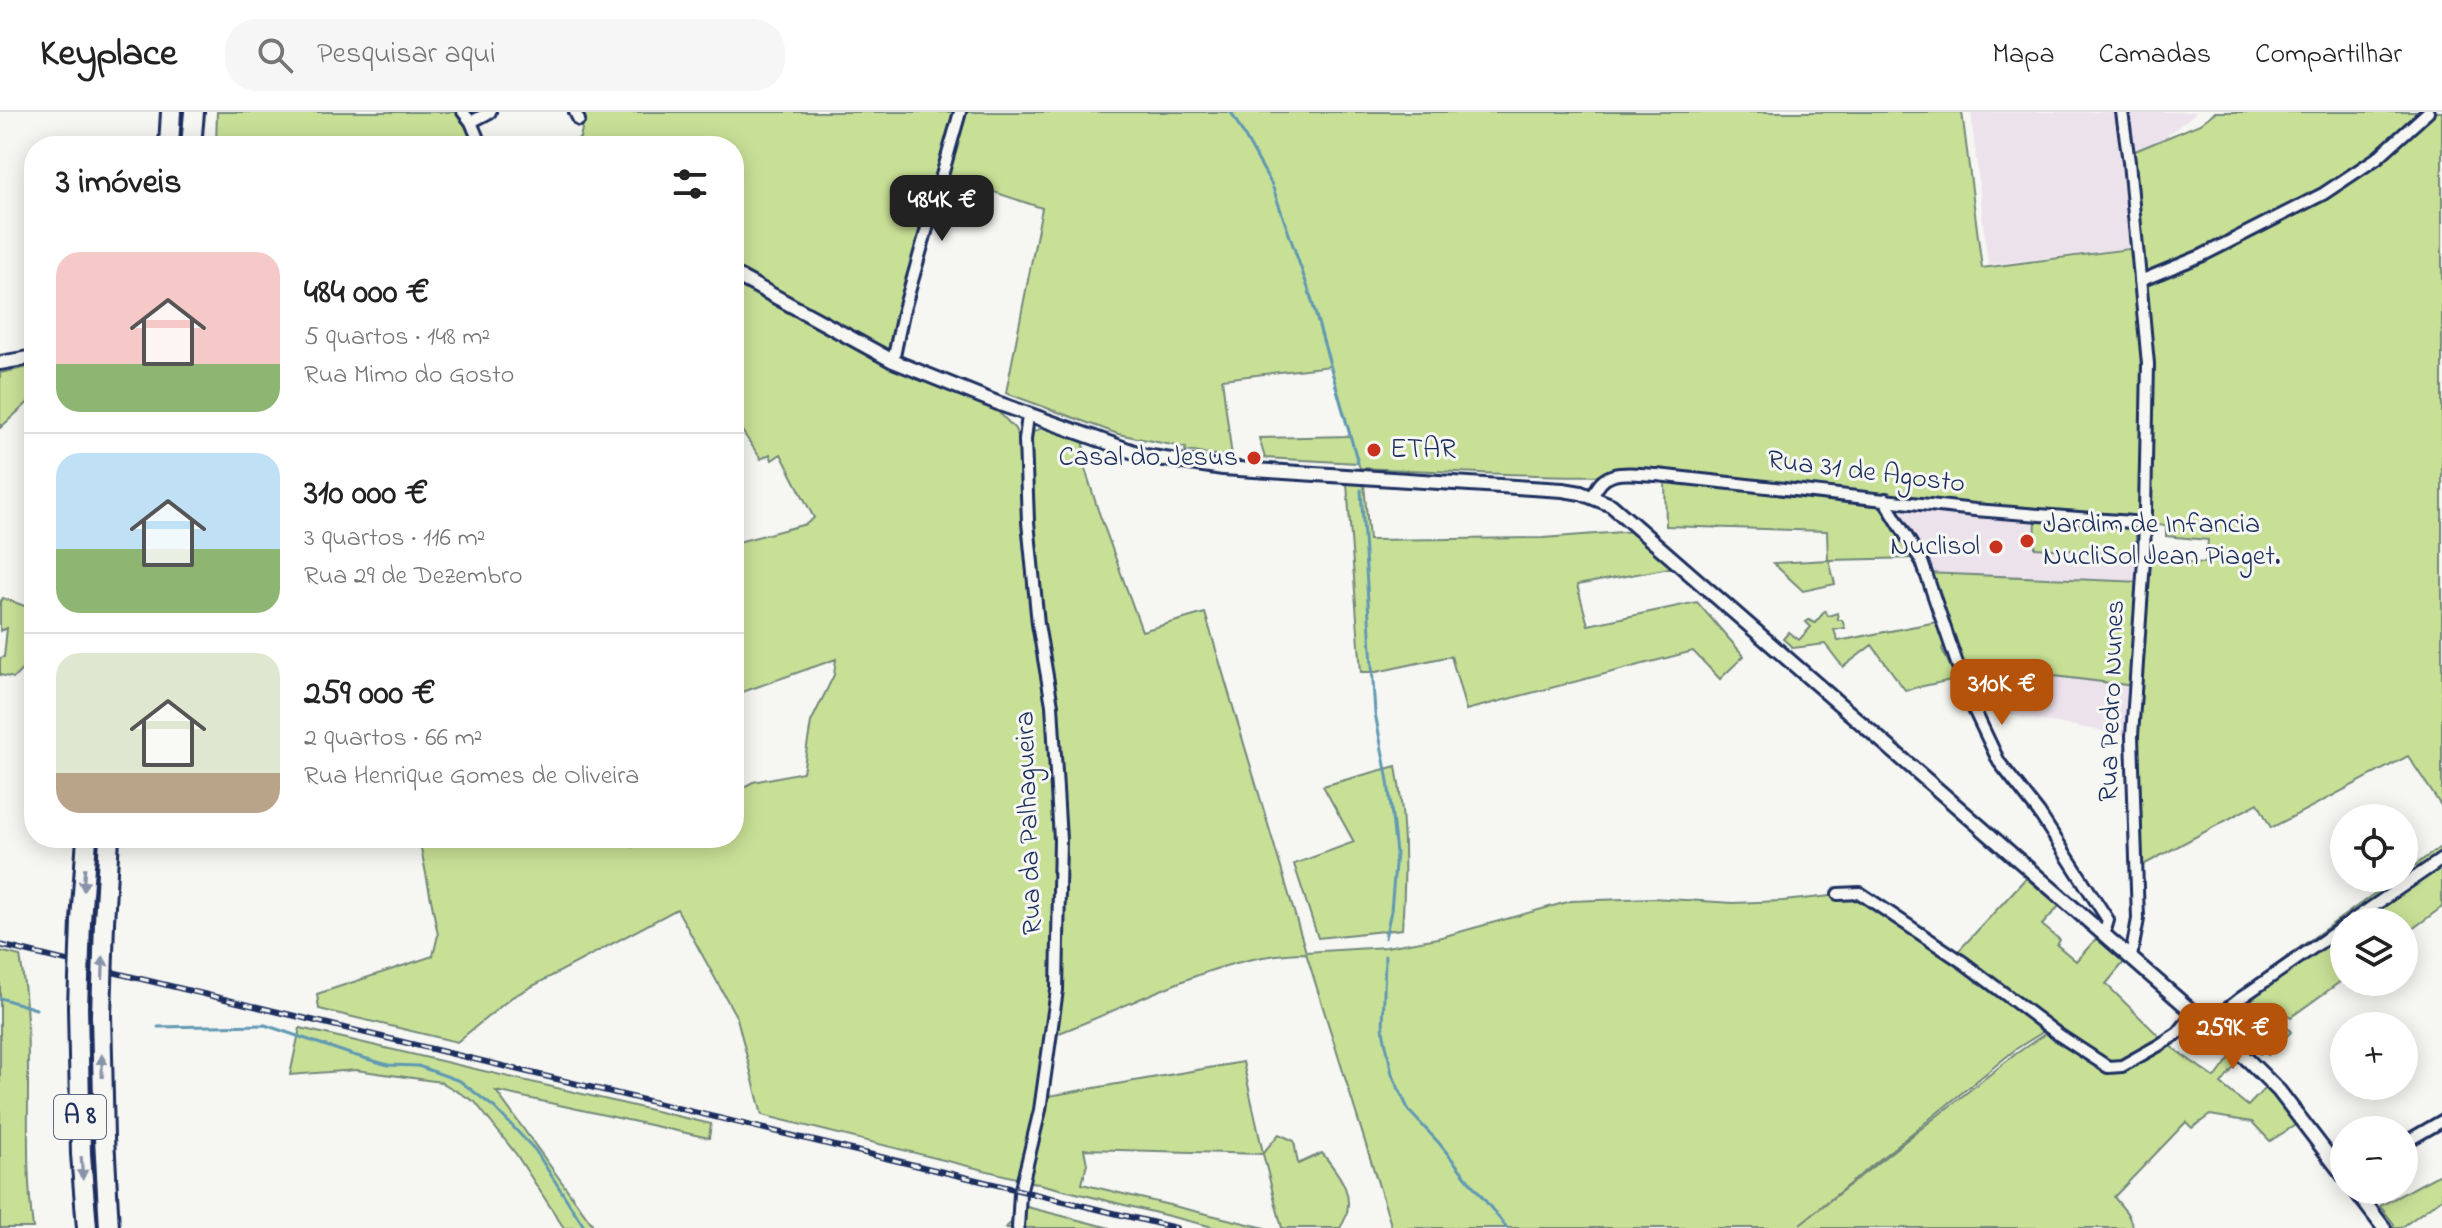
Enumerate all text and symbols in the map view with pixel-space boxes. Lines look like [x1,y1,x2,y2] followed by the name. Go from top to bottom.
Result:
[225,19,785,91] search box
[40,27,177,83] text: Keyplace
[253,33,297,77] icon: search
[317,33,496,77] text: Pesquisar aqui
[1992,35,2055,76] text: Mapa
[2099,35,2211,76] text: Camadas
[2255,35,2402,76] text: Compartilhar
[56,159,182,209] text: 3 imóveis
[668,162,712,206] icon: filters
[877,175,1007,243] pin: 484K €
[908,182,976,220] text: 484K €
[304,269,430,319] text: 484 000 €
[120,284,216,380] icon: home
[304,319,490,357] text: 5 quartos · 148 m²
[304,357,514,395] text: Rua Mimo do Gosto
[1390,430,1456,471] place label: ETAR
[1058,438,1238,479] place label: Casal do Jesus
[1365,441,1383,459] marker: ETAR
[1765,441,1967,505] street label: Rua 31 de Agosto
[1245,449,1263,467] marker: Casal do Jesus
[304,470,428,520] text: 310 000 €
[120,485,216,581] icon: home
[2043,505,2281,578] place label: Jardim de Infancia NucliSol Jean Piaget.
[304,520,485,558] text: 3 quartos · 116 m²
[1890,527,1980,568] place label: Nuclisol
[2018,532,2036,550] marker: Jardim de Infancia NucliSol Jean Piaget.
[1987,538,2005,556] marker: Nuclisol
[304,558,522,596] text: Rua 29 de Dezembro
[2089,599,2137,803] street label: Rua Pedro Nunes
[1937,659,2067,727] pin: 310K €
[1968,666,2036,704] text: 310K €
[304,670,435,720] text: 259 000 €
[120,685,216,781] icon: home
[1006,710,1054,936] street label: Rua da Palhagueira
[304,720,482,758] text: 2 quartos · 66 m²
[304,758,639,796] text: Rua Henrique Gomes de Oliveira
[2330,804,2418,1204] map controls
[2330,804,2418,892] button: locate
[77,867,90,892] one-way arrow
[2330,908,2418,996] button: layers
[96,955,109,980] one-way arrow
[2168,1003,2298,1071] pin: 259K €
[2197,1010,2269,1048] text: 259K €
[2330,1012,2418,1100] button: +
[95,1053,108,1078] one-way arrow
[54,1095,106,1139] road number: A 8
[2330,1116,2418,1204] button: −
[76,1156,89,1181] one-way arrow

